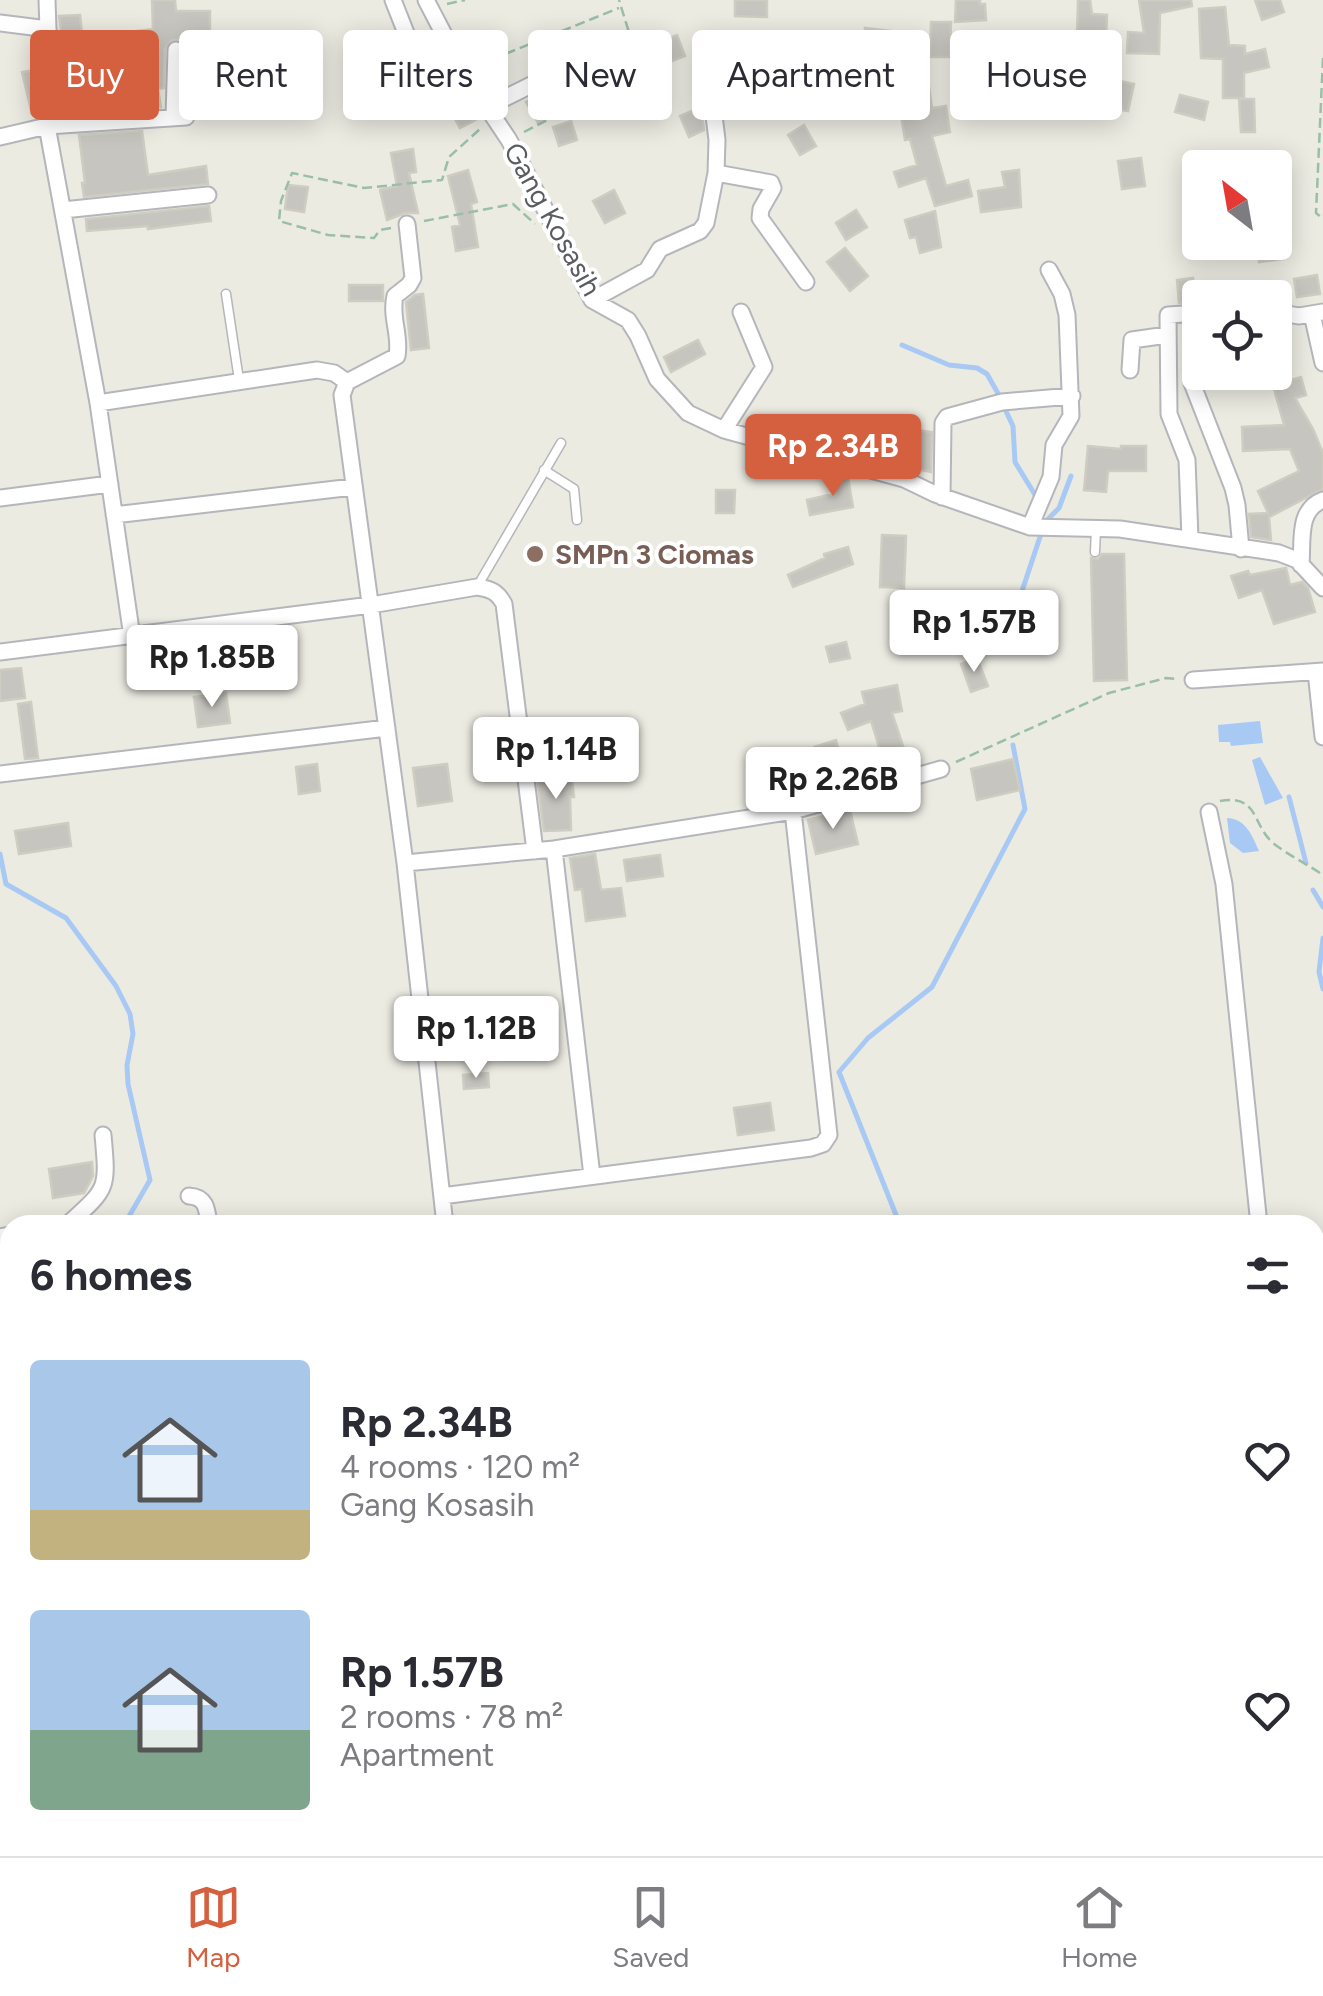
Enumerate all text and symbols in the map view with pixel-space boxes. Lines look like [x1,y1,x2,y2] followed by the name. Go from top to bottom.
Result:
[30,30,159,120] chip: Buy
[179,30,323,120] chip: Rent
[343,30,508,120] chip: Filters
[528,30,672,120] chip: New
[692,30,930,120] chip: Apartment
[950,30,1122,120] chip: House
[497,136,609,302] street label: Gang Kosasih
[1182,150,1292,260] north arrow
[1182,150,1292,390] map controls
[1182,280,1292,390] button: locate
[730,414,936,499] pin: Rp 2.34B
[767,427,899,465] text: Rp 2.34B
[555,537,754,571] place label: SMPn 3 Ciomas
[524,543,546,565] marker: SMPn 3 Ciomas
[871,590,1077,675] pin: Rp 1.57B
[912,603,1036,641] text: Rp 1.57B
[109,625,315,710] pin: Rp 1.85B
[149,638,275,676] text: Rp 1.85B
[453,717,659,802] pin: Rp 1.14B
[495,730,617,768] text: Rp 1.14B
[730,747,936,832] pin: Rp 2.26B
[768,760,898,798] text: Rp 2.26B
[373,996,579,1081] pin: Rp 1.12B
[416,1009,536,1047] text: Rp 1.12B
[1240,1248,1295,1303] icon: filters
[30,1250,192,1301] text: 6 homes
[340,1397,513,1448] text: Rp 2.34B
[110,1400,230,1520] icon: home
[1240,1433,1295,1488] icon: heart
[340,1448,580,1486] text: 4 rooms · 120 m²
[340,1486,534,1524] text: Gang Kosasih
[340,1647,504,1698] text: Rp 1.57B
[110,1650,230,1770] icon: home
[1240,1683,1295,1738] icon: heart
[340,1698,563,1736] text: 2 rooms · 78 m²
[340,1736,494,1774] text: Apartment
[186,1880,241,1974] tab: Map
[612,1880,689,1974] tab: Saved
[1061,1880,1137,1974] tab: Home

